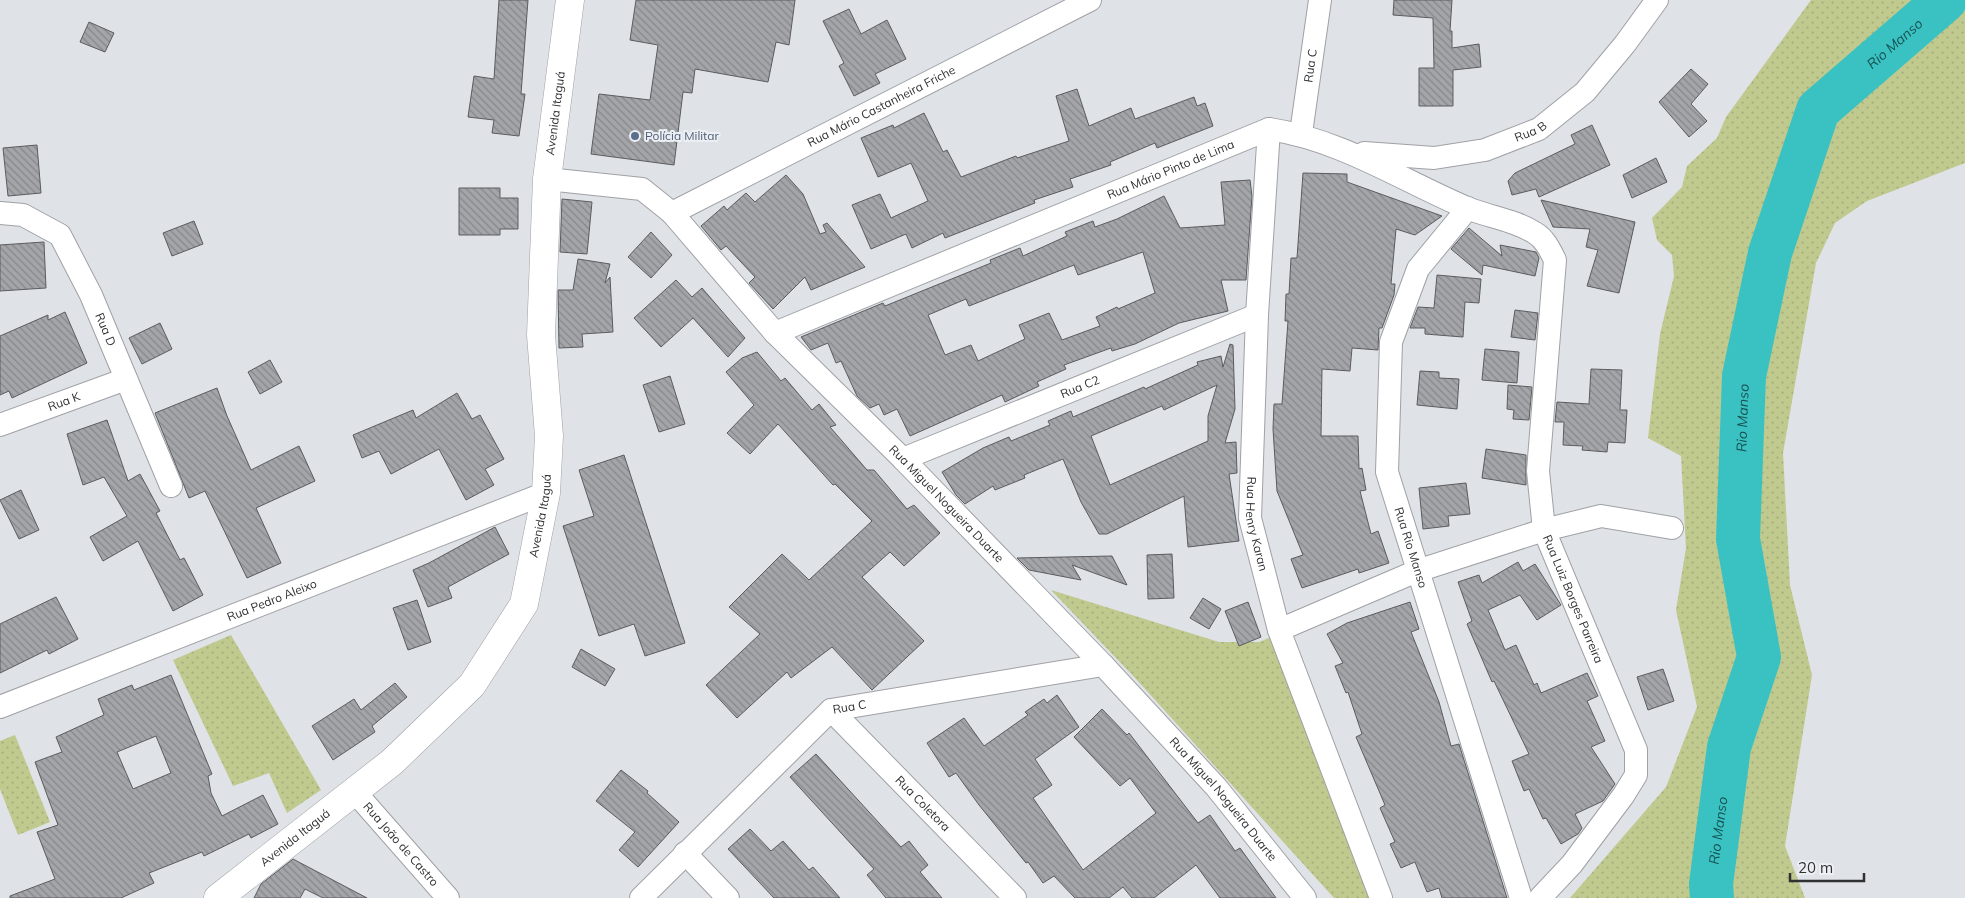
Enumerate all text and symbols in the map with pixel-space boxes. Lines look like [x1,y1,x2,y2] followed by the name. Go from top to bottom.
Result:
[1863,14,1926,73] water label: Rio Manso
[1300,48,1320,83] street label: Rua C
[805,62,958,150] street label: Rua Mário Castanheira Friche
[542,70,568,156] street label: Avenida Itaguá
[1512,118,1550,145] street label: Rua B
[645,128,720,143] place label: Polícia Militar
[629,130,641,142] marker: Polícia Militar
[1105,136,1236,202] street label: Rua Mário Pinto de Lima
[92,310,119,348] street label: Rua D
[1058,372,1102,401] street label: Rua C2
[1732,384,1753,452] water label: Rio Manso
[46,388,82,414] street label: Rua K
[886,442,1007,565] street label: Rua Miguel Nogueira Duarte
[525,474,554,559] street label: Avenida Itaguá
[1243,476,1271,572] street label: Rua Henry Karan
[1391,505,1431,590] street label: Rua Rio Manso
[1540,532,1607,665] street label: Rua Luiz Borges Parreira
[225,576,319,624] street label: Rua Pedro Aleixo
[831,696,867,717] street label: Rua C
[1167,734,1280,864] street label: Rua Miguel Nogueira Duarte
[892,772,954,834] street label: Rua Coletora
[1705,795,1731,866] water label: Rio Manso
[360,799,442,889] street label: Rua João de Castro
[257,805,333,869] street label: Avenida Itaguá
[1790,850,1864,882] scale bar
[1798,858,1833,877] text: 20 m

